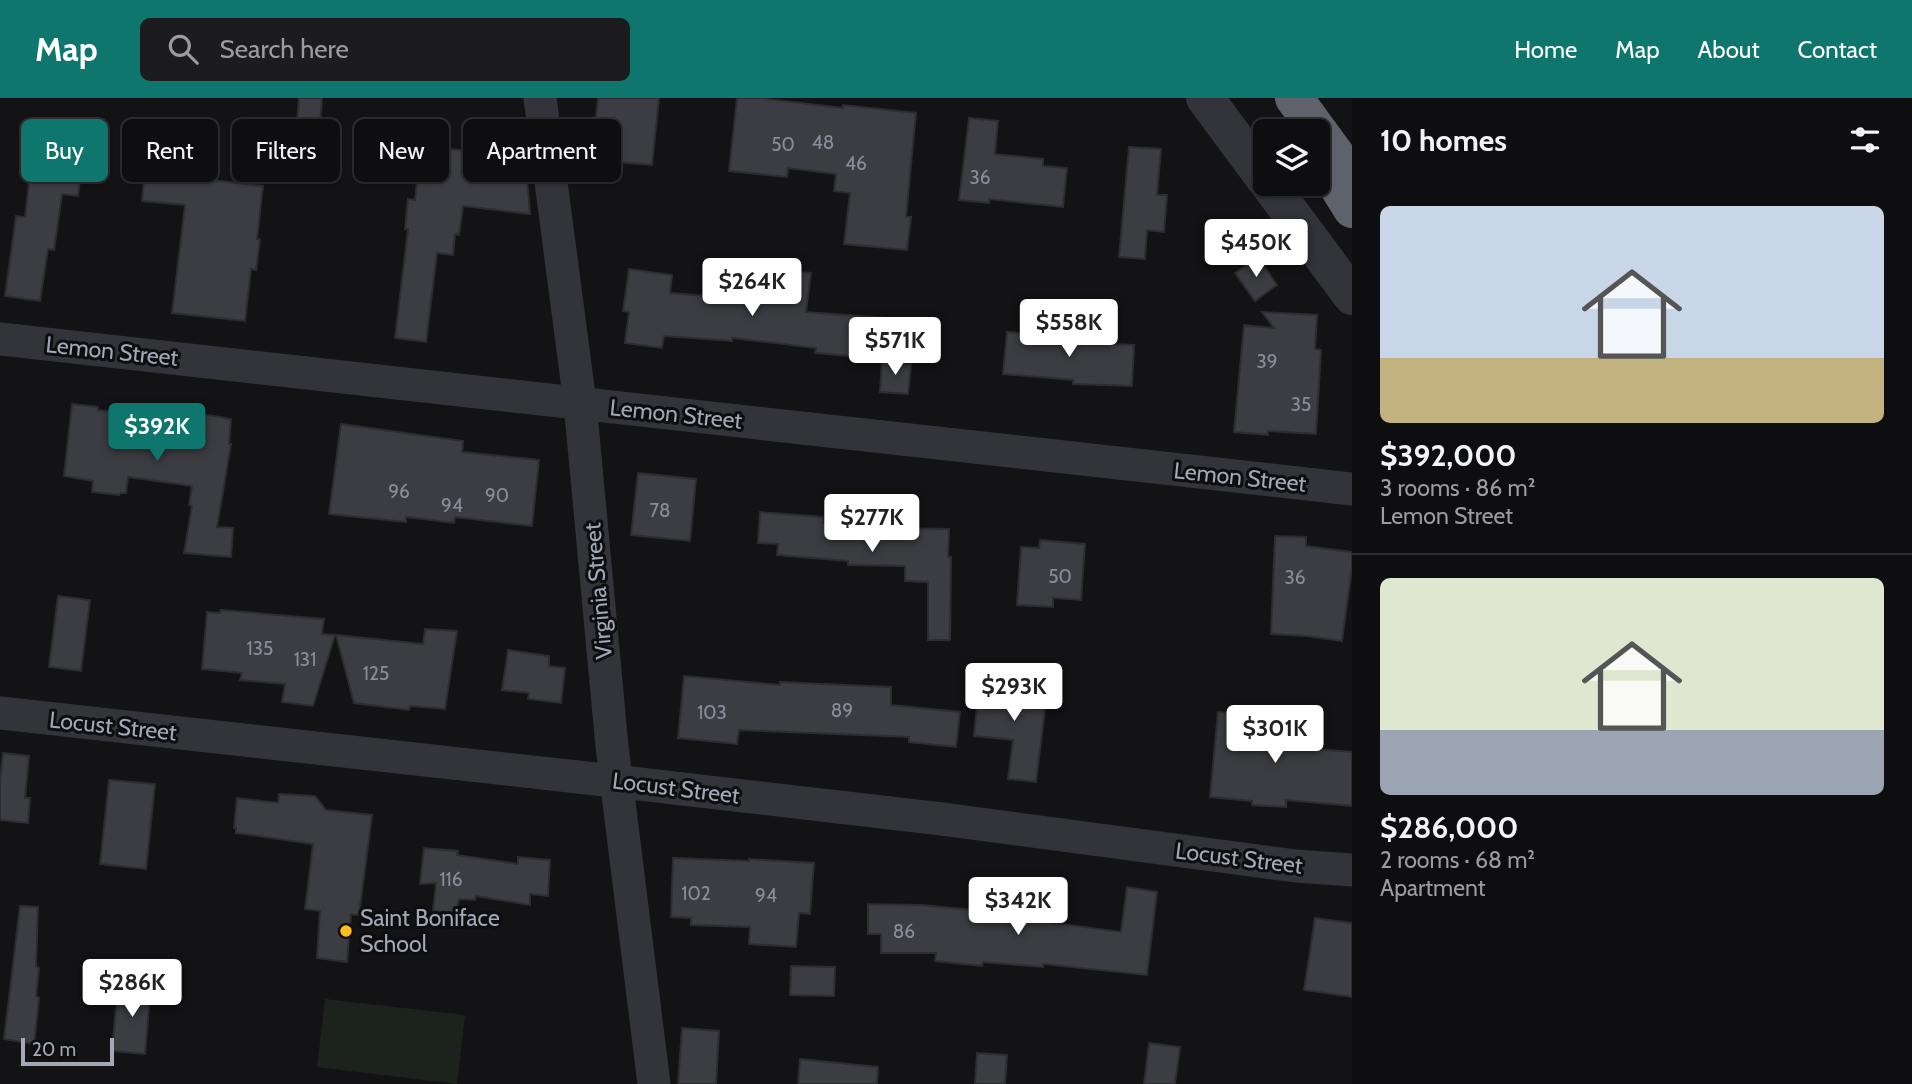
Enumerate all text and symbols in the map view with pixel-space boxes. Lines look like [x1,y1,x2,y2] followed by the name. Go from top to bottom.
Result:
[140,18,630,81] search box
[35,29,98,69] text: Map
[164,30,202,68] icon: search
[220,33,349,65] text: Search here
[1514,35,1577,64] text: Home
[1615,35,1660,64] text: Map
[1698,35,1760,64] text: About
[1798,35,1877,64] text: Contact
[21,119,108,182] chip: Buy
[122,119,218,182] chip: Rent
[232,119,340,182] chip: Filters
[354,119,449,182] chip: New
[463,119,621,182] chip: Apartment
[1253,119,1330,196] map controls
[1253,119,1330,196] button: layers
[1846,121,1884,159] icon: filters
[1380,122,1507,159] text: 10 homes
[812,131,834,154] house number: 48
[771,133,795,156] house number: 50
[845,152,867,175] house number: 46
[969,166,991,189] house number: 36
[1207,220,1305,279] pin: $450K
[1221,228,1291,256] text: $450K
[1569,251,1695,377] icon: home
[703,258,801,318] pin: $264K
[718,267,786,295] text: $264K
[1020,300,1118,359] pin: $558K
[1036,308,1102,336] text: $558K
[846,317,944,377] pin: $571K
[865,326,925,354] text: $571K
[44,330,180,372] street label: Lemon Street
[1256,350,1278,373] house number: 39
[608,393,744,435] street label: Lemon Street
[1291,393,1311,416] house number: 35
[108,404,206,463] pin: $392K
[124,412,190,440] text: $392K
[1380,437,1517,474] text: $392,000
[1172,456,1308,498] street label: Lemon Street
[1380,474,1535,502] text: 3 rooms · 86 m²
[388,480,410,503] house number: 96
[485,484,509,507] house number: 90
[441,494,463,517] house number: 94
[823,494,921,554] pin: $277K
[649,499,671,522] house number: 78
[1380,502,1513,530] text: Lemon Street
[840,503,904,531] text: $277K
[578,521,618,660] street label: Virginia Street
[1048,565,1072,588] house number: 50
[1284,566,1306,589] house number: 36
[1569,623,1695,749] icon: home
[247,637,273,660] house number: 135
[294,648,316,671] house number: 131
[363,662,389,685] house number: 125
[965,664,1063,723] pin: $293K
[981,672,1047,700] text: $293K
[831,699,853,722] house number: 89
[697,701,727,724] house number: 103
[48,705,178,747] street label: Locust Street
[1226,706,1324,765] pin: $301K
[1243,714,1307,742] text: $301K
[611,766,741,810] street label: Locust Street
[1380,809,1518,846] text: $286,000
[1174,836,1304,880] street label: Locust Street
[1380,846,1535,874] text: 2 rooms · 68 m²
[439,868,463,891] house number: 116
[1380,874,1485,902] text: Apartment
[969,878,1067,937] pin: $342K
[681,882,711,905] house number: 102
[755,884,777,907] house number: 94
[985,886,1051,914] text: $342K
[360,904,500,958] place label: Saint Boniface School
[893,920,915,943] house number: 86
[338,923,354,939] marker: Saint Boniface School
[83,960,181,1019] pin: $286K
[99,968,165,996] text: $286K
[21,1035,114,1067] scale bar
[32,1038,76,1061] text: 20 m

